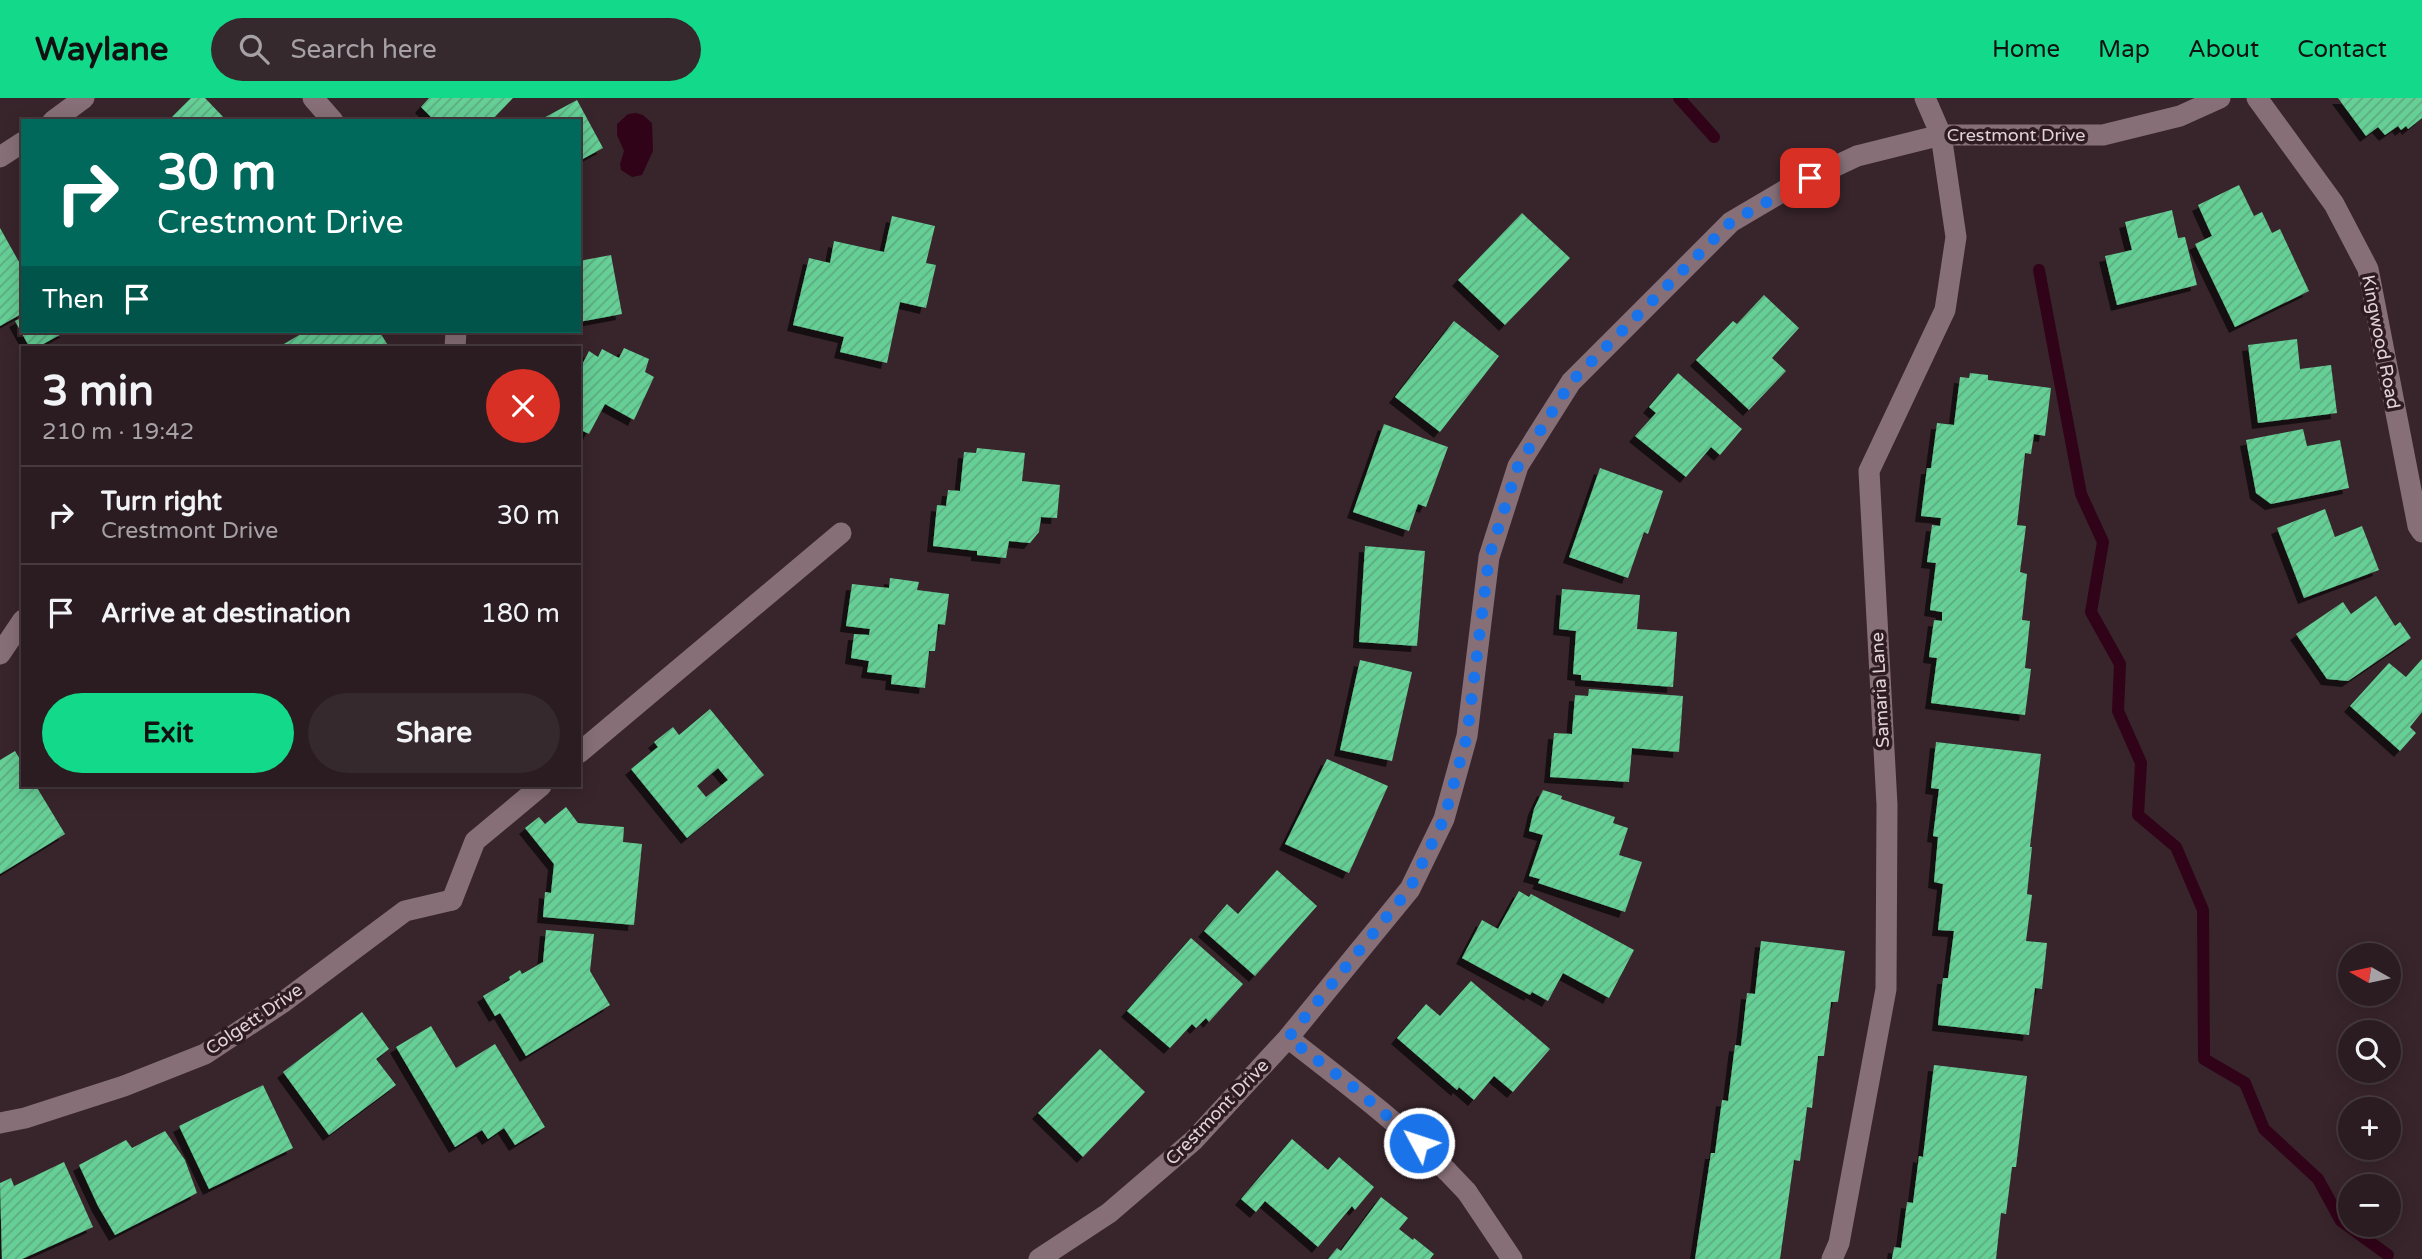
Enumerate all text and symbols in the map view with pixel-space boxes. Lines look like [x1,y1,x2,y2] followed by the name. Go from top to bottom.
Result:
[211,18,701,81] search box
[35,30,169,69] text: Waylane
[235,30,273,68] icon: search
[291,34,437,65] text: Search here
[1992,35,2060,64] text: Home
[2098,35,2150,64] text: Map
[2188,35,2259,64] text: About
[2297,35,2387,64] text: Contact
[1947,124,2085,146] street label: Crestmont Drive
[157,144,276,203] text: 30 m
[42,147,133,238] icon: right
[1780,148,1840,208] pin
[1791,159,1829,197] icon: arrive
[157,204,404,242] text: Crestmont Drive
[2357,273,2405,411] street label: Kingwood Road
[118,280,156,318] icon: arrive
[42,284,104,315] text: Then
[42,366,154,417] text: 3 min
[486,369,560,443] button: close
[42,418,194,446] text: 210 m · 19:42
[101,486,222,517] text: Turn right
[42,496,80,534] icon: right
[497,500,560,531] text: 30 m
[101,517,278,545] text: Crestmont Drive
[42,594,80,632] icon: arrive
[101,598,351,629] text: Arrive at destination
[480,598,560,629] text: 180 m
[1866,632,1894,748] street label: Samaria Lane
[42,693,294,773] button: Exit
[308,693,560,773] button: Share
[2338,943,2401,1006] north arrow
[2338,943,2401,1237] map controls
[201,979,307,1059] street label: Colgett Drive
[2338,1020,2401,1083] button: search
[1161,1054,1273,1170] street label: Crestmont Drive
[2338,1097,2401,1160] button: +
[1382,1106,1456,1180] position arrow
[2338,1174,2401,1237] button: −

